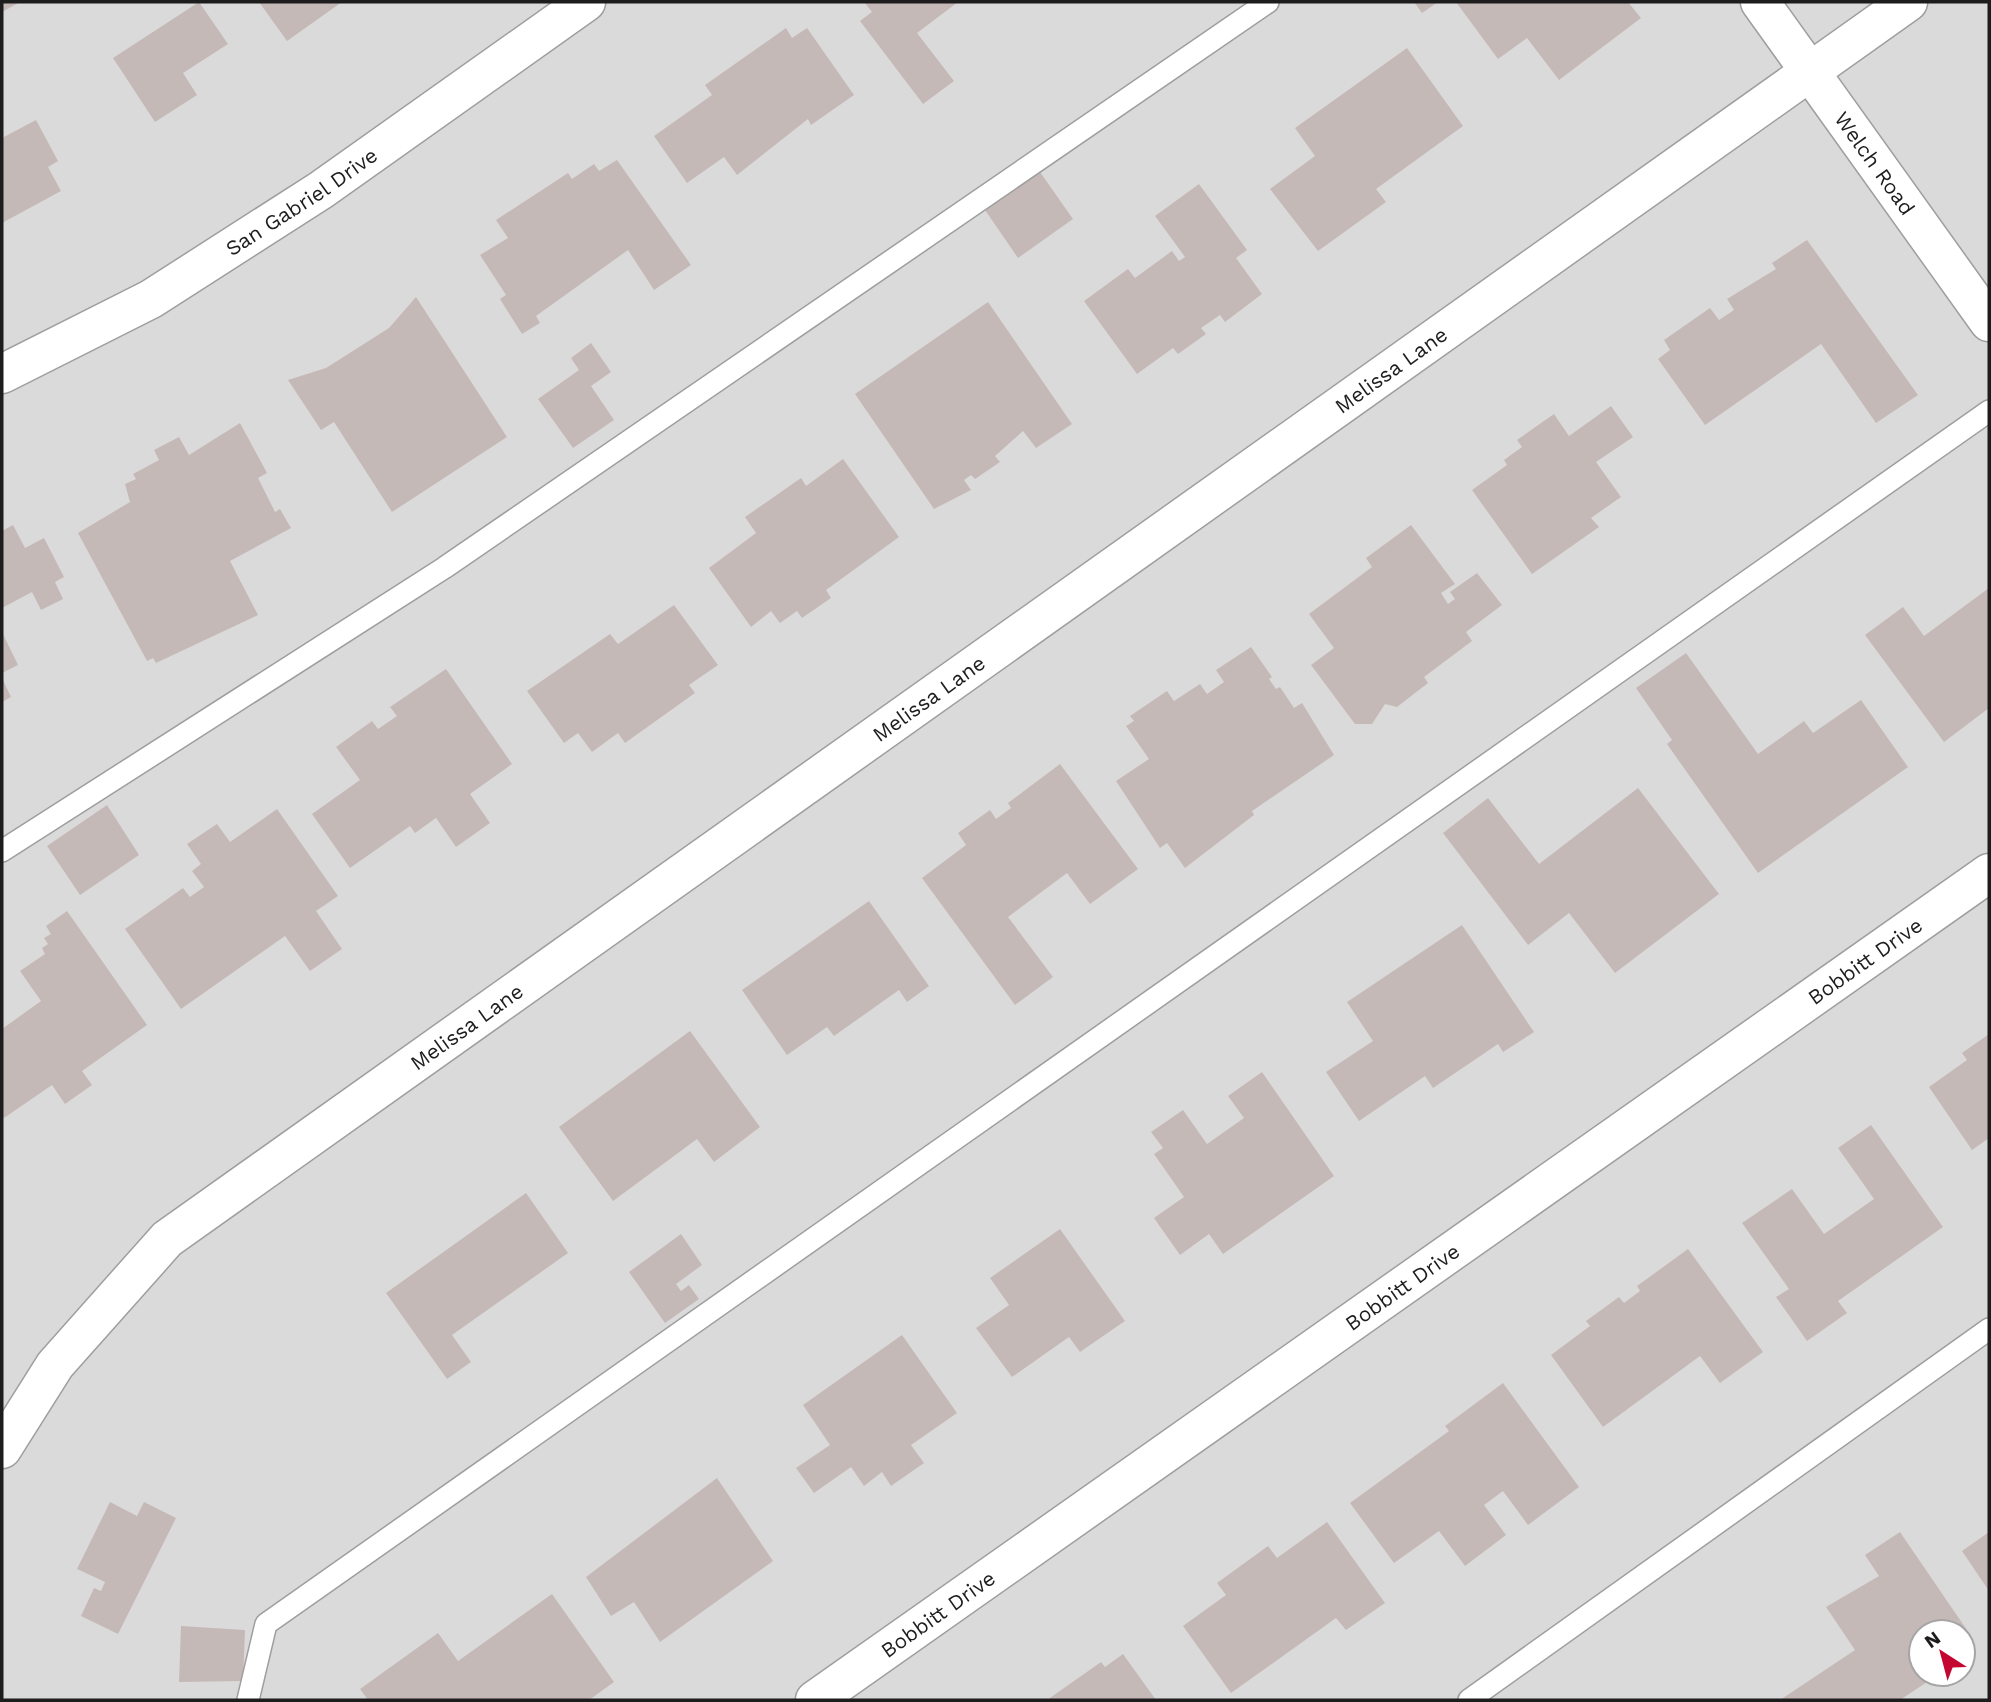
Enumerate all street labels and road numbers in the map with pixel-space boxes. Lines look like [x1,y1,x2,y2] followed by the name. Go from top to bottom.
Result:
[1830,106,1921,220] street label: Welch Road
[221,142,382,261] street label: San Gabriel Drive
[1330,321,1452,418] street label: Melissa Lane
[867,649,990,746] street label: Melissa Lane
[1803,912,1927,1009] street label: Bobbitt Drive
[405,978,527,1075] street label: Melissa Lane
[1340,1238,1464,1335] street label: Bobbitt Drive
[876,1565,1000,1662] street label: Bobbitt Drive

